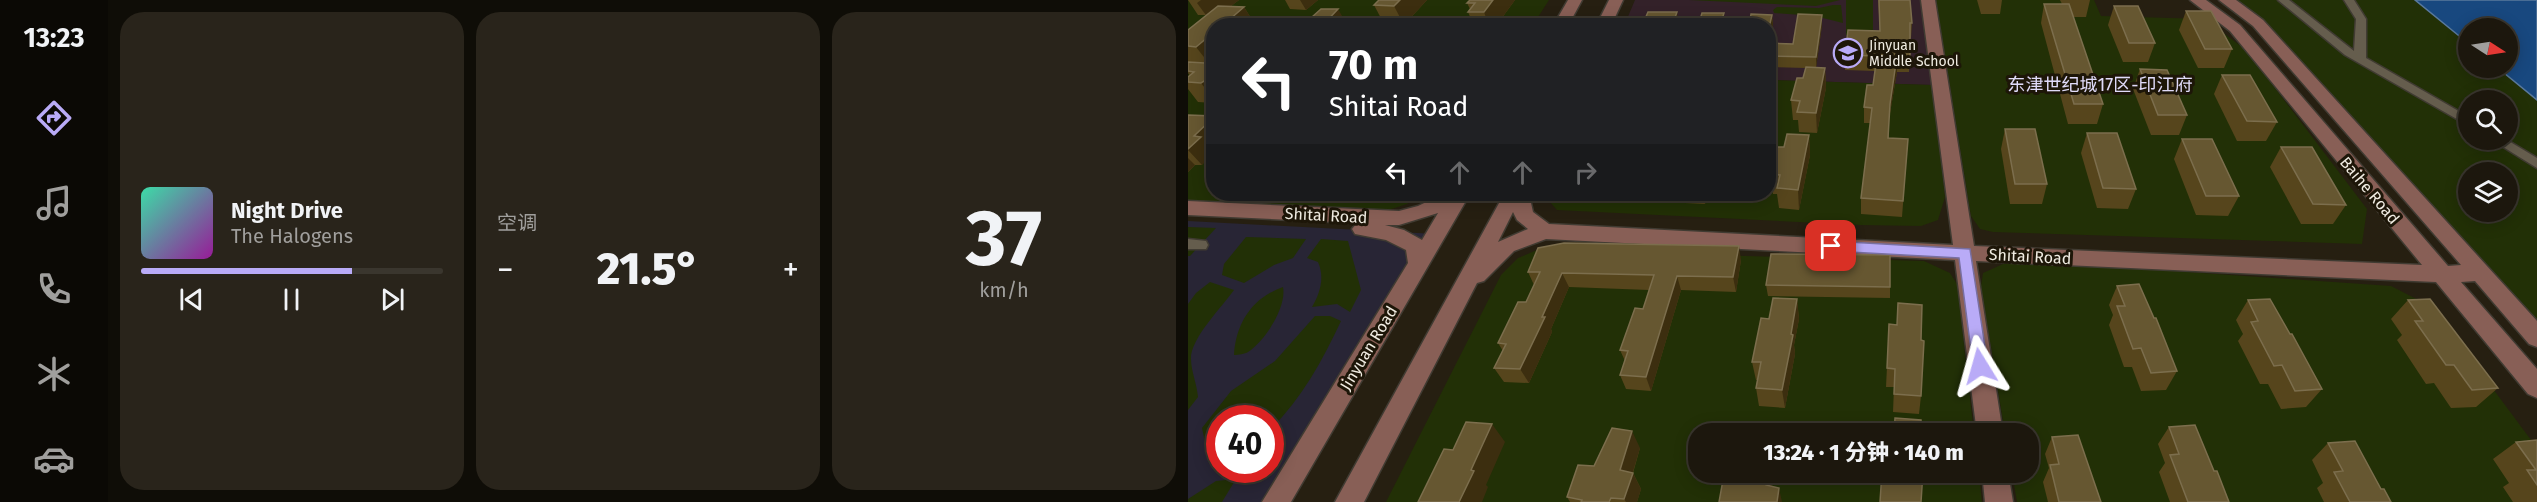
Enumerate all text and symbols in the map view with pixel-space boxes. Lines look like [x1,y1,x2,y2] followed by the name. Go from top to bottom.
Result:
[2458,18,2518,78] north arrow
[2458,18,2518,222] map controls
[24,22,84,54] text: 13:23
[1832,37,1864,69] school or university icon: Jinyuan Middle School
[1869,37,1959,70] place label: Jinyuan Middle School
[1329,40,1418,90] text: 70 m
[1230,42,1308,120] icon: left
[2007,74,2193,96] district label: 东津世纪城17区-印江府
[2458,90,2518,150] button: search
[1329,91,1468,123] text: Shitai Road
[33,97,75,139] icon: directions
[2336,153,2403,228] street label: Baihe Road
[1380,156,1413,189] icon: left
[1443,156,1476,189] icon: ahead
[1506,156,1539,189] icon: ahead
[1569,156,1602,189] icon: right
[2458,162,2518,222] button: layers
[33,182,75,224] icon: music
[966,192,1042,286] text: 37
[231,197,343,224] text: Night Drive
[1284,204,1368,227] street label: Shitai Road
[497,211,537,235] text: 空调
[1805,220,1856,271] pin
[231,224,353,248] text: The Halogens
[1814,229,1847,262] icon: arrive
[597,242,699,296] text: 21.5°
[1988,245,2072,268] street label: Shitai Road
[497,250,514,290] text: −
[783,250,799,290] text: +
[33,268,75,310] icon: phone
[979,278,1029,302] text: km/h
[175,283,208,316] icon: previous
[275,283,308,316] icon: pause
[376,283,409,316] icon: next
[1336,303,1401,394] street label: Jinyuan Road
[1948,334,2012,398] position arrow
[33,353,75,395] icon: climate
[1206,405,1284,483] speed limit sign: 40
[33,438,75,480] icon: car
[1763,439,1964,466] text: 13:24 · 1 分钟 · 140 m

